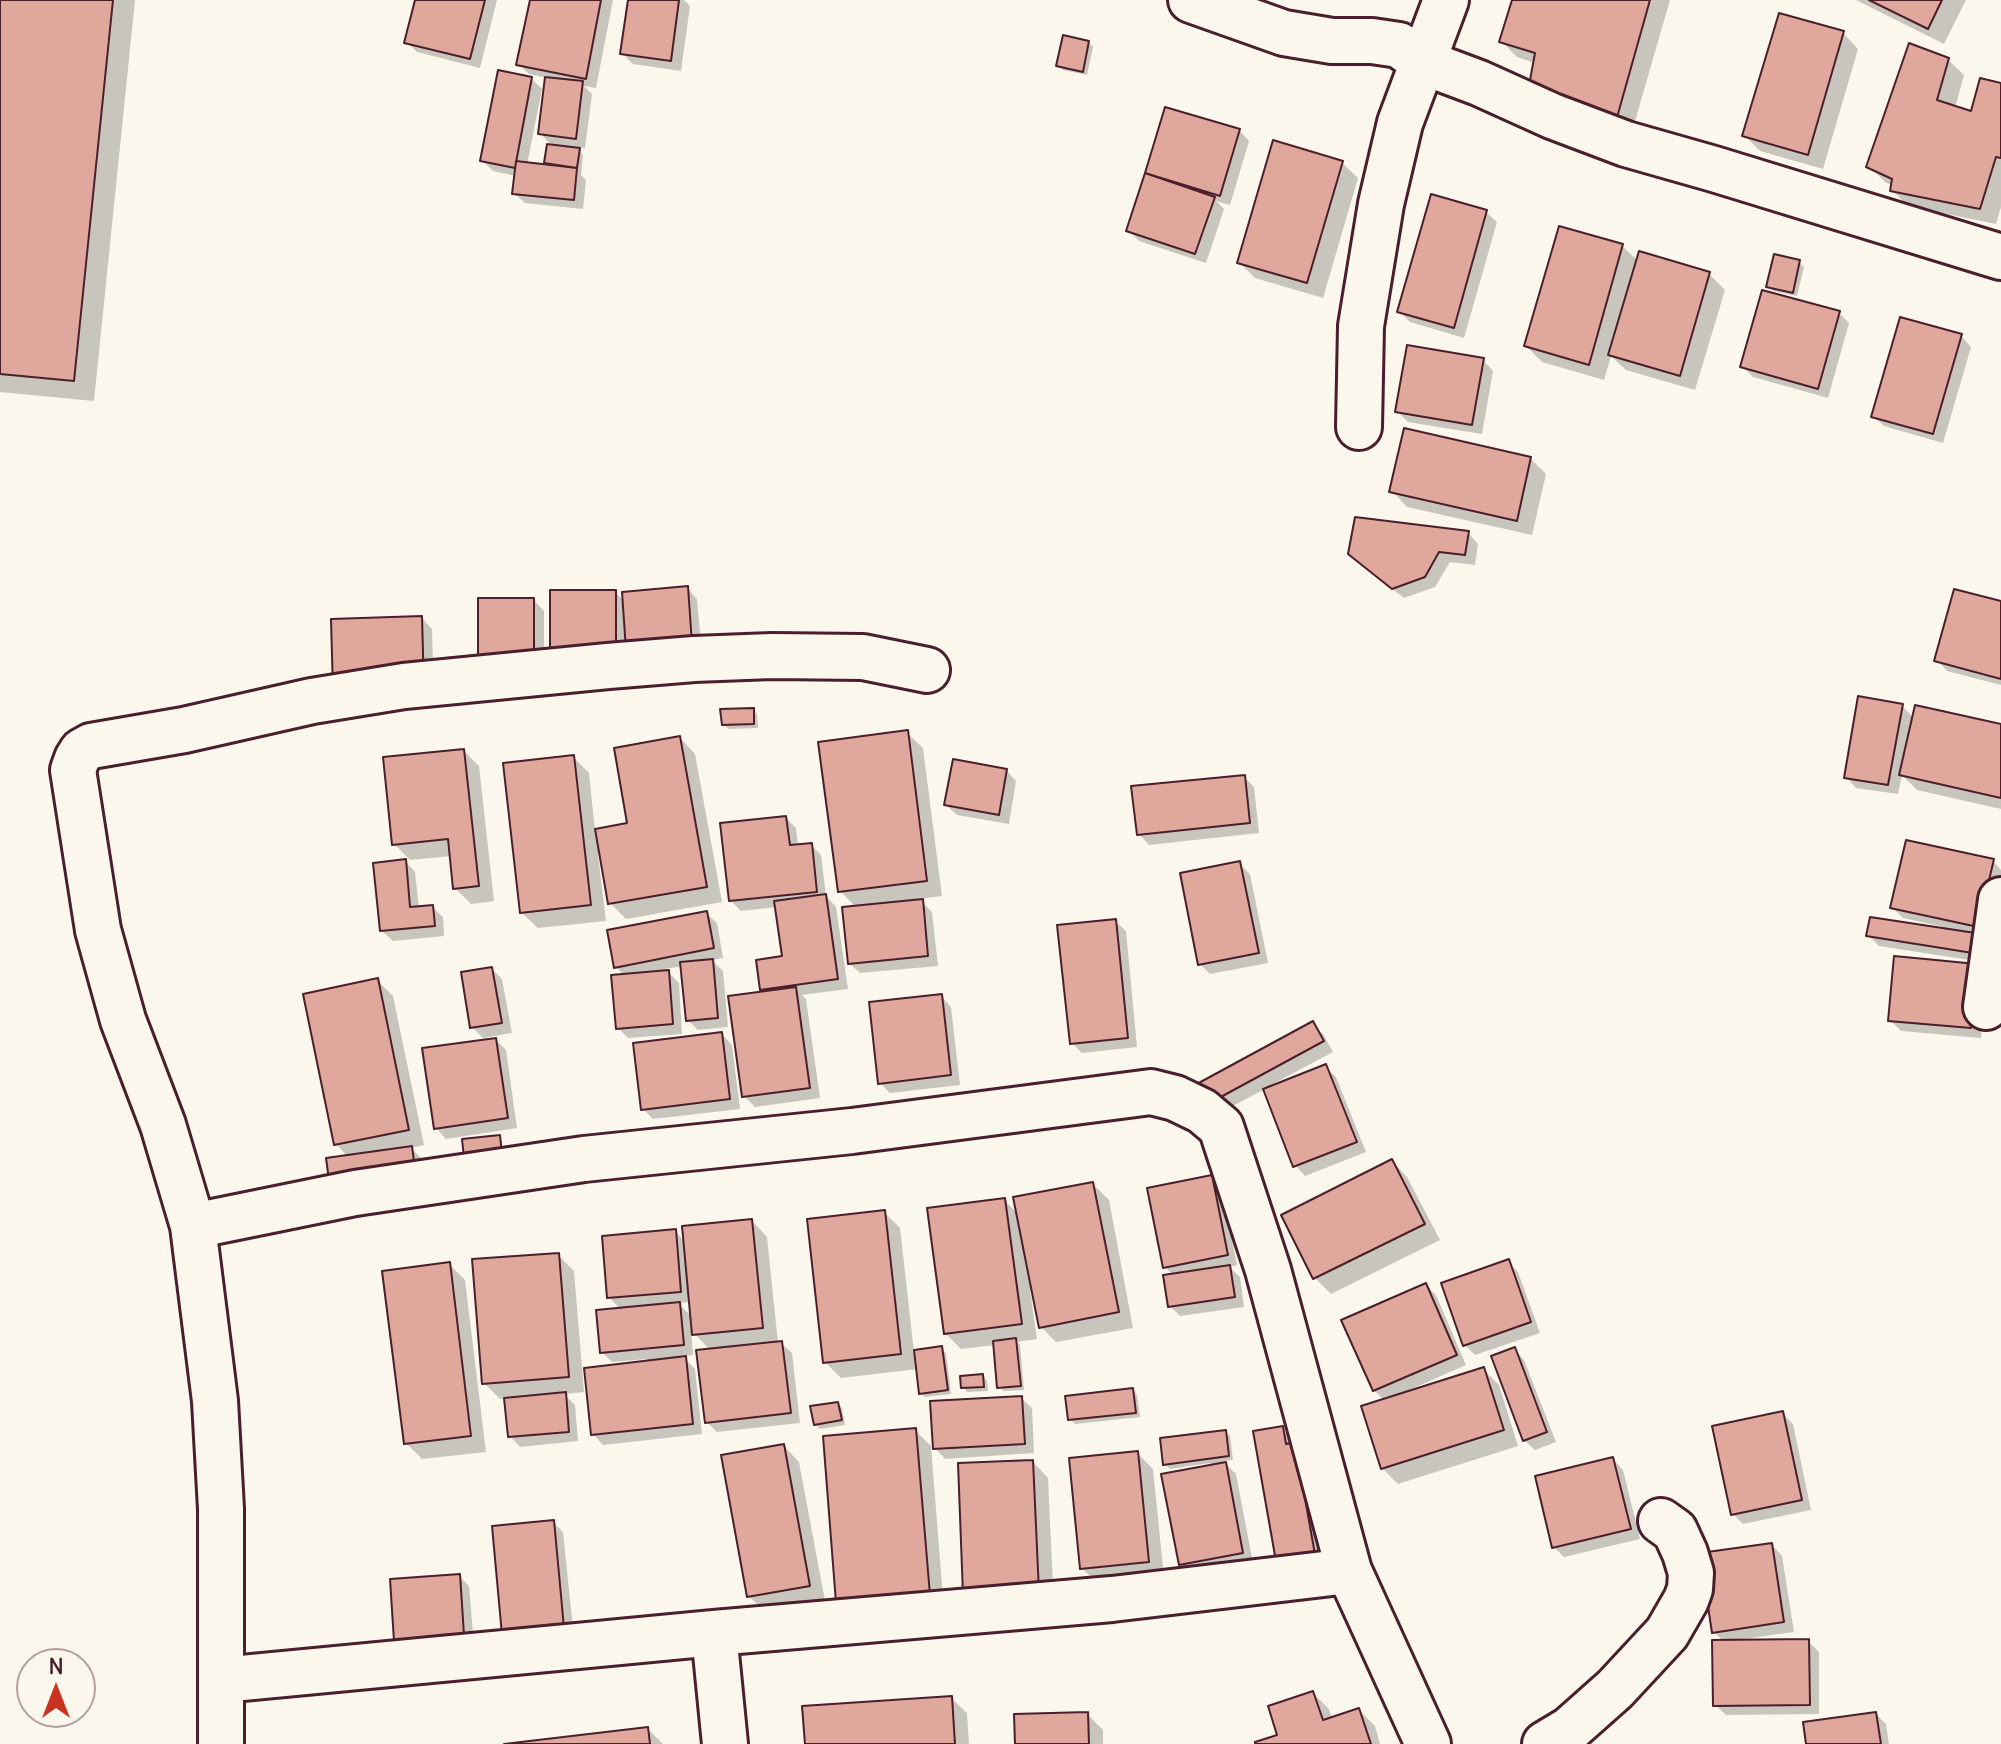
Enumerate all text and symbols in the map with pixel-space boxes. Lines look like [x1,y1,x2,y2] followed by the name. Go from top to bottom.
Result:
[16,1648,96,1728] north arrow
[48,1652,64,1680] text: N

